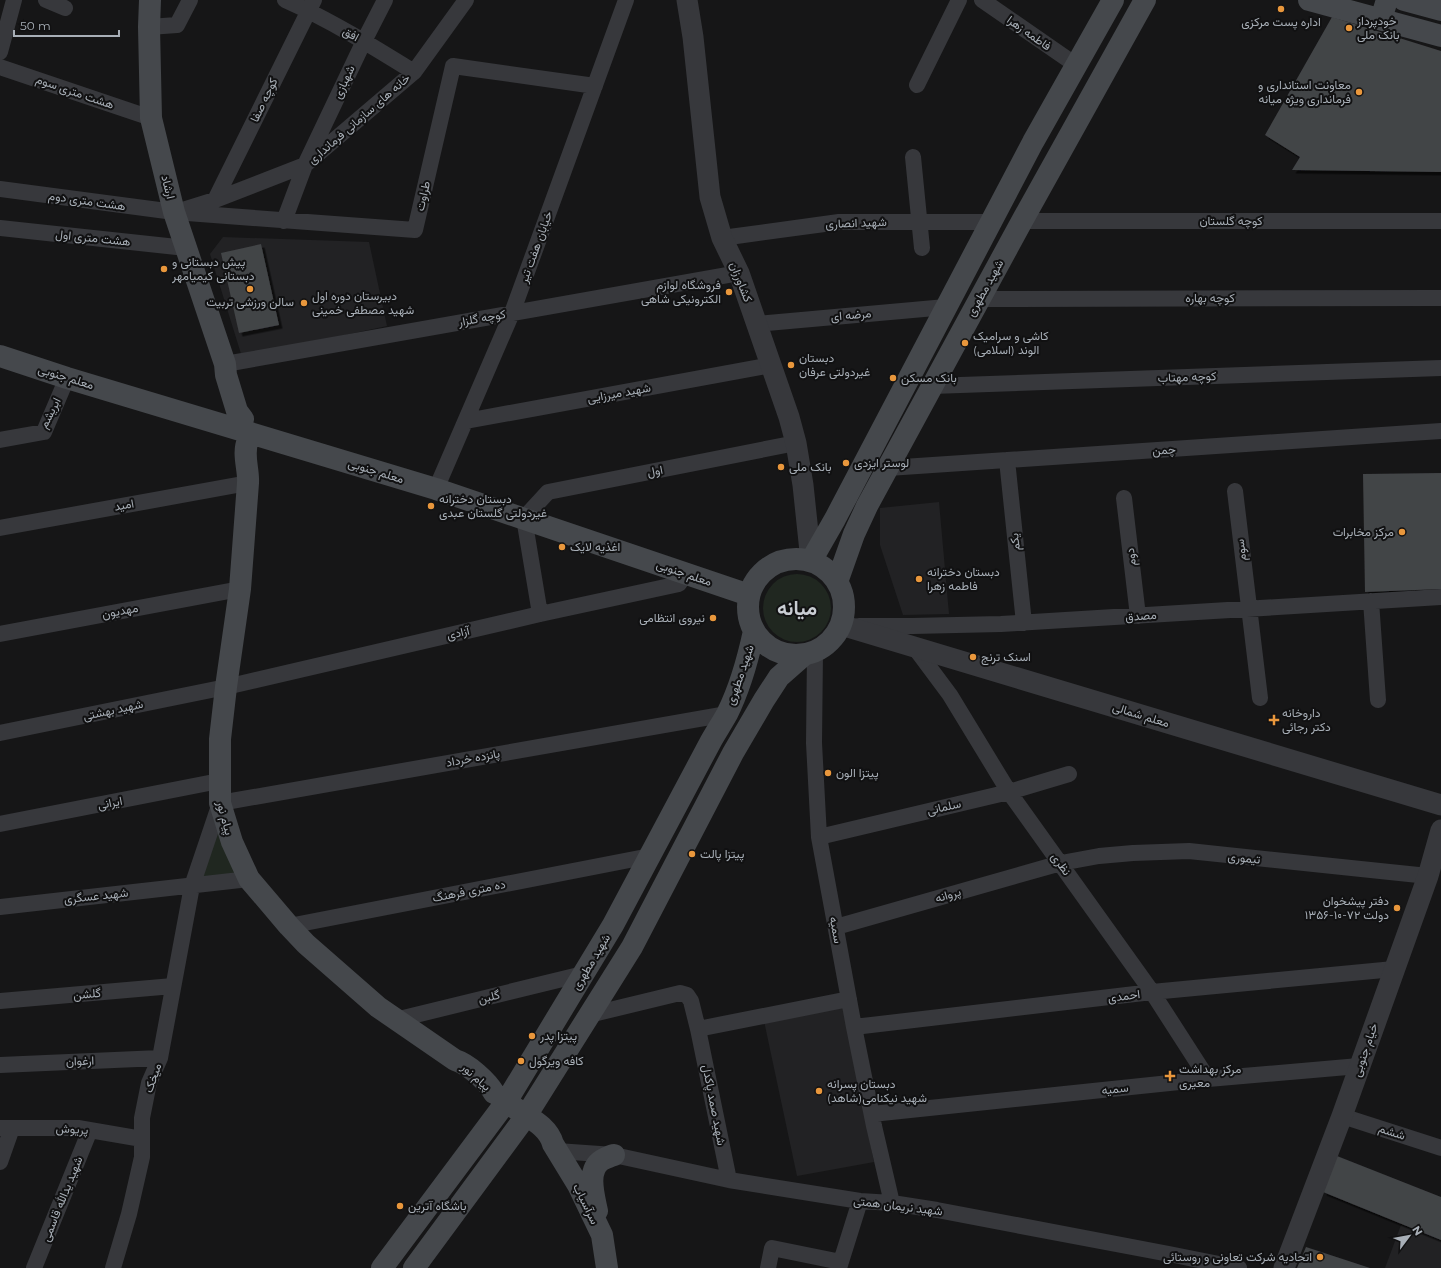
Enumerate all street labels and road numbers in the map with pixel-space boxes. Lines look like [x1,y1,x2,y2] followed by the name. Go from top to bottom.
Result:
[1004,12,1054,54] street label: فاطمه زهرا
[340,23,362,45] street label: افق
[329,63,359,101] street label: شهبازی
[304,70,414,168] street label: خانه های سازمانی فرمانداری
[34,71,116,113] street label: هشت متری سوم
[246,75,282,125] street label: کوچه صفا
[157,173,179,201] street label: ارشاد
[412,179,434,213] street label: طراوت
[47,188,127,214] street label: هشت متری دوم
[515,209,556,286] street label: خیابان هفت تیر
[1199,213,1263,229] street label: کوچه گلستان
[825,214,887,232] street label: شهید انصاری
[55,226,131,250] street label: هشت متری اول
[963,257,1007,319] street label: شهید مطهری
[726,260,756,304] street label: کشاورزان
[1185,290,1235,306] street label: کوچه بهاره
[830,305,872,325] street label: مرضه ای
[456,306,507,330] street label: کوچه گلزار
[36,361,96,393] street label: معلم جنوبی
[1157,368,1217,386] street label: کوچه مهتاب
[586,380,652,406] street label: شهید میرزایی
[36,395,64,431] street label: ابریشم
[1152,441,1176,459] street label: چمن
[346,455,406,487] street label: معلم جنوبی
[646,462,664,480] street label: اول
[113,495,135,514] street label: امید
[1006,532,1024,552] street label: یکم
[1232,538,1250,562] street label: سوم
[1122,547,1140,567] street label: دوم
[654,556,714,590] street label: معلم جنوبی
[101,600,139,622] street label: مهدیون
[1125,607,1157,624] street label: مصدق
[445,622,472,643] street label: آزادی
[722,643,758,707] street label: شهید مطهری
[81,696,145,724] street label: شهید بهشتی
[1111,699,1171,731] street label: معلم شمالی
[445,745,501,771] street label: پانزده خرداد
[96,793,124,813] street label: ایرانی
[925,795,963,819] street label: سلمانی
[213,798,237,837] street label: پیام نور
[1227,848,1261,868] street label: تیموری
[1047,849,1075,879] street label: نظری
[431,876,507,906] street label: ده متری فرهنگ
[933,884,963,906] street label: پروانه
[63,885,129,907] street label: شهید عسگری
[827,915,846,945] street label: سمیه
[568,931,614,993] street label: شهید مطهری
[72,985,102,1003] street label: گلشن
[1107,986,1141,1006] street label: احمدی
[476,987,502,1007] street label: گلبن
[1348,1021,1382,1079] street label: خیام جنوبی
[66,1053,94,1069] street label: ارغوان
[457,1059,494,1095] street label: پیام نور
[141,1061,165,1095] street label: میخک
[698,1063,730,1147] street label: شهید صمد پاکدل
[1101,1080,1129,1097] street label: سميه
[55,1120,89,1138] street label: پریوش
[1377,1120,1407,1144] street label: ششم
[38,1154,86,1244] street label: شهید یدالله قاسمی
[569,1181,603,1227] street label: سرآسیاب
[853,1193,943,1219] street label: شهید نریمان همتی

